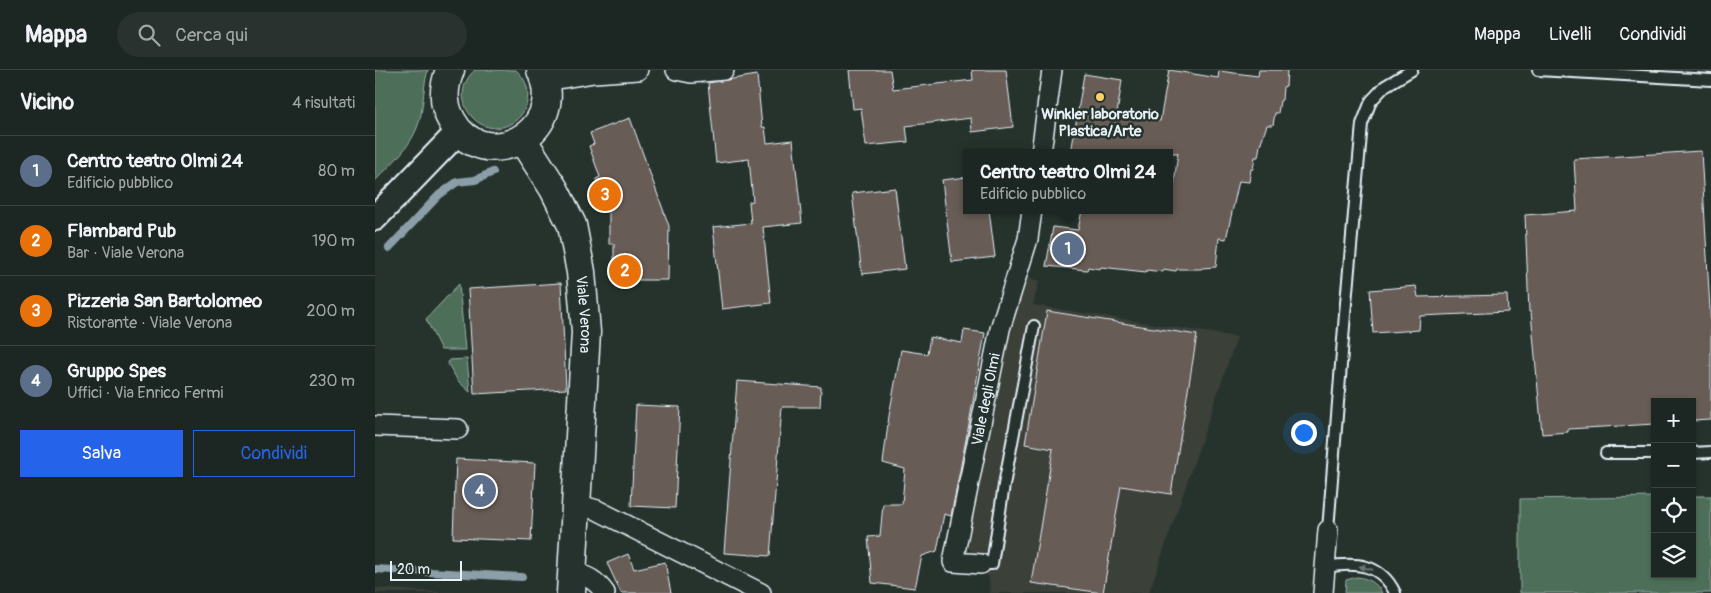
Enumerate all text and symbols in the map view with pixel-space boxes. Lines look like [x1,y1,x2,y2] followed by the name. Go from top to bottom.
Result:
[117,12,467,57] search box
[25,20,87,49] text: Mappa
[135,21,163,49] icon: search
[175,23,248,47] text: Cerca qui
[1474,23,1521,46] text: Mappa
[1549,23,1591,46] text: Livelli
[1619,23,1686,46] text: Condividi
[20,89,74,116] text: Vicino
[1094,91,1106,103] marker: Winkler laboratorio Plastica/Arte
[292,93,355,113] text: 4 risultati
[1041,105,1159,141] place label: Winkler laboratorio Plastica/Arte
[67,149,243,173] text: Centro teatro Olmi 24
[963,149,1173,214] popup
[980,160,1156,184] text: Centro teatro Olmi 24
[33,161,39,181] text: 1
[318,161,355,181] text: 80 m
[67,173,173,193] text: Edificio pubblico
[589,176,621,214] pin: 3
[980,184,1086,204] text: Edificio pubblico
[67,219,176,243] text: Flambard Pub
[1052,230,1084,268] pin: 1
[32,231,40,251] text: 2
[312,231,355,251] text: 190 m
[67,243,184,263] text: Bar · Viale Verona
[609,252,641,290] pin: 2
[571,275,595,354] street label: Viale Verona
[67,289,262,313] text: Pizzeria San Bartolomeo
[32,301,40,321] text: 3
[307,301,355,321] text: 200 m
[67,313,232,333] text: Ristorante · Viale Verona
[968,351,1005,447] street label: Viale degli Olmi
[67,359,166,383] text: Gruppo Spes
[31,371,41,391] text: 4
[309,371,355,391] text: 230 m
[67,383,223,403] text: Uffici · Via Enrico Fermi
[1651,398,1696,578] map controls
[1651,398,1696,443] button: +
[1291,420,1317,446] your location
[20,430,183,477] button: Salva
[193,430,355,477] button: Condividi
[1651,443,1696,488] button: −
[464,472,496,510] pin: 4
[1651,488,1696,533] button: locate
[1651,533,1696,578] button: layers
[390,558,463,581] scale bar
[397,561,430,578] text: 20 m
[1359,563,1374,571] one-way arrow

